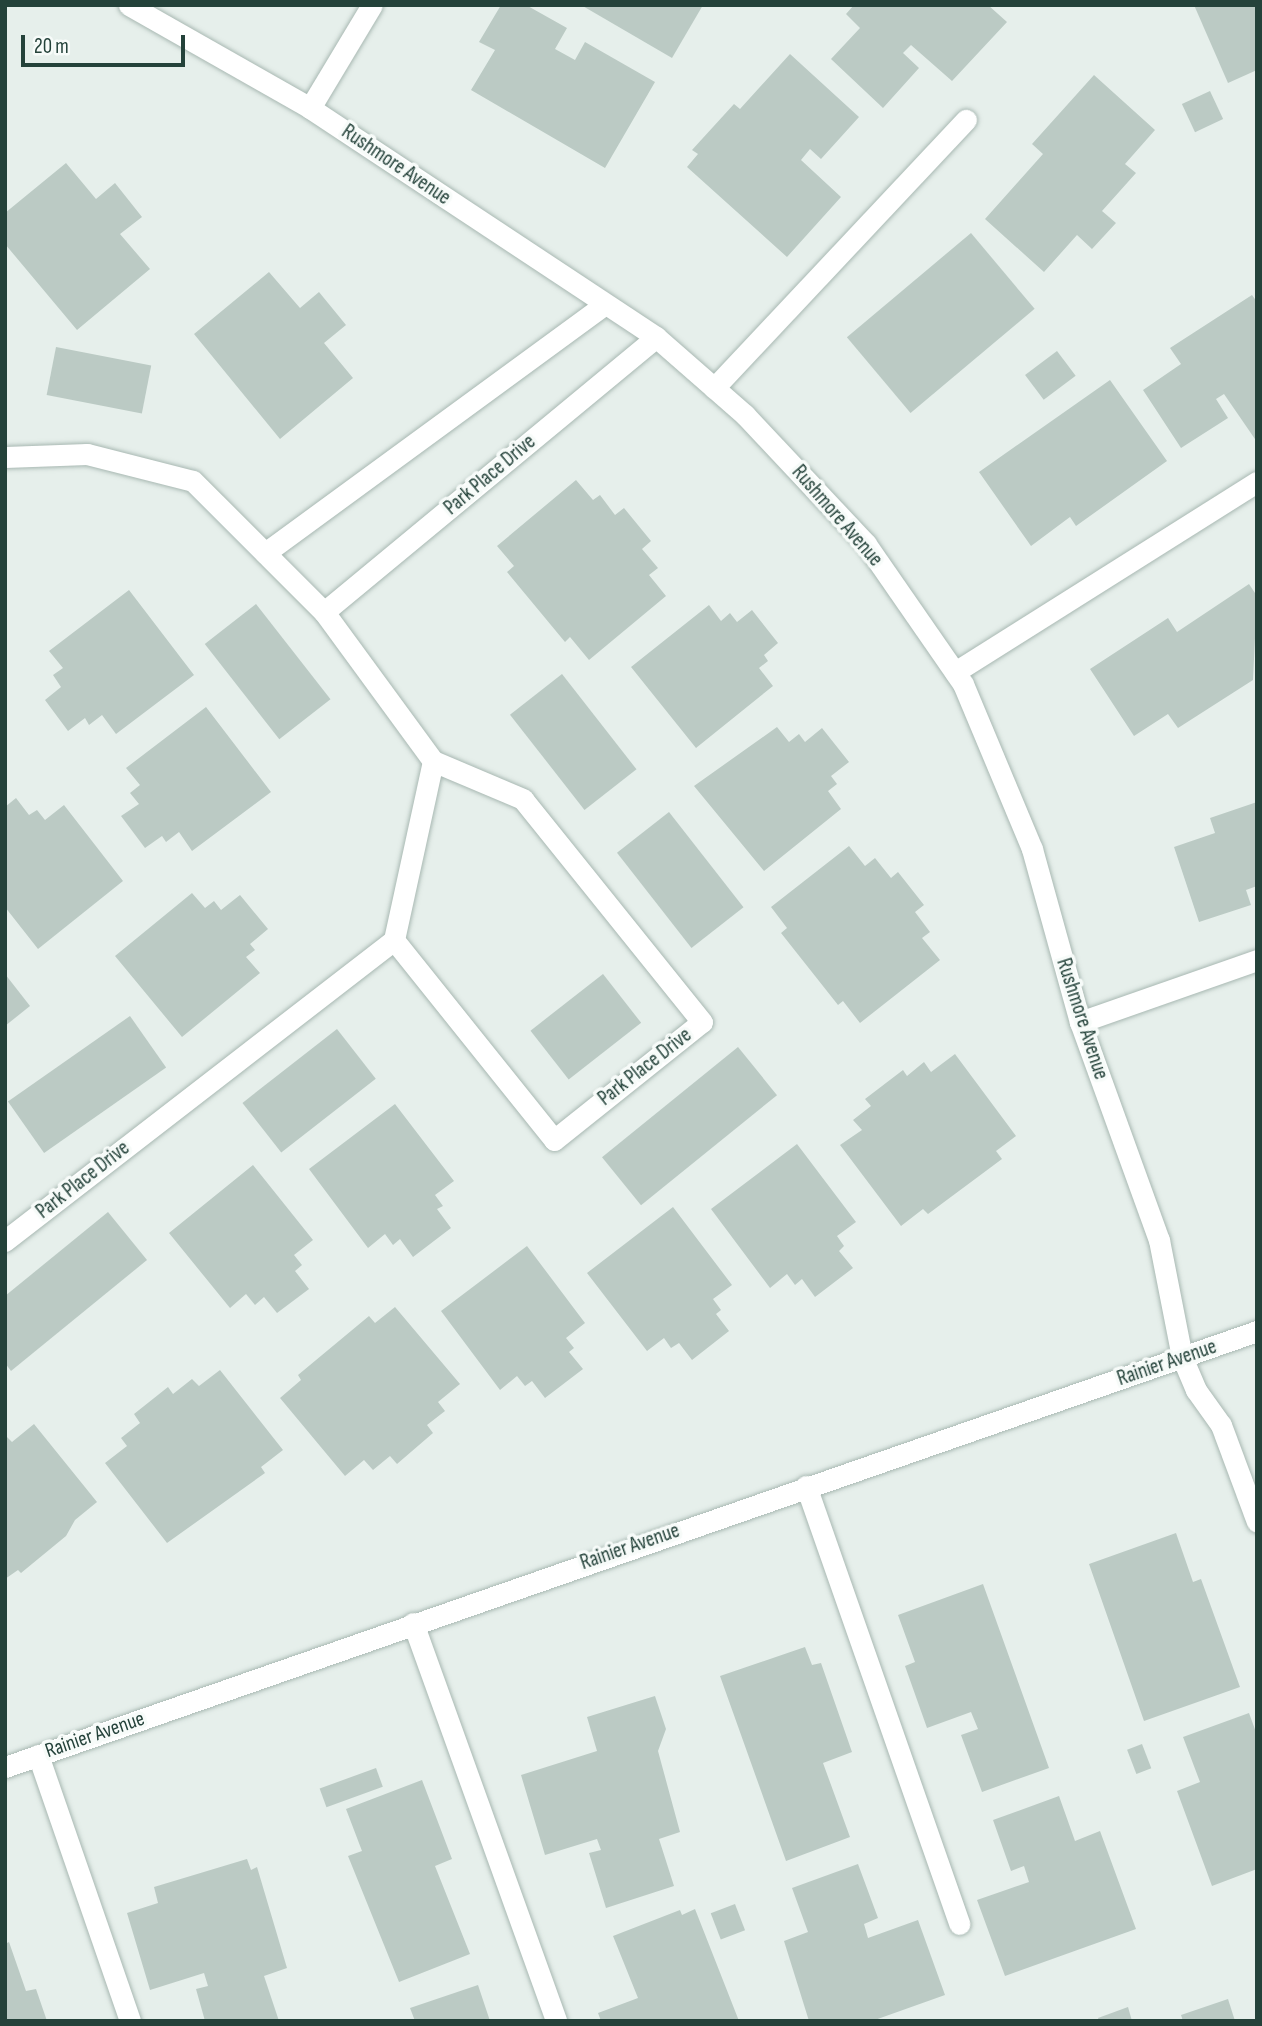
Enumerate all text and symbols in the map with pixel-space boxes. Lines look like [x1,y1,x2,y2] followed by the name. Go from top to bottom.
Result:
[24,21,189,65] scale bar
[34,34,69,59] text: 20 m
[337,119,455,211] street label: Rushmore Avenue
[439,429,541,521] street label: Park Place Drive
[786,460,888,572] street label: Rushmore Avenue
[1051,955,1113,1083] street label: Rushmore Avenue
[593,1023,697,1111] street label: Park Place Drive
[31,1136,135,1224] street label: Park Place Drive
[1114,1334,1220,1392] street label: Rainier Avenue
[577,1518,683,1576] street label: Rainier Avenue
[42,1706,148,1764] street label: Rainier Avenue

